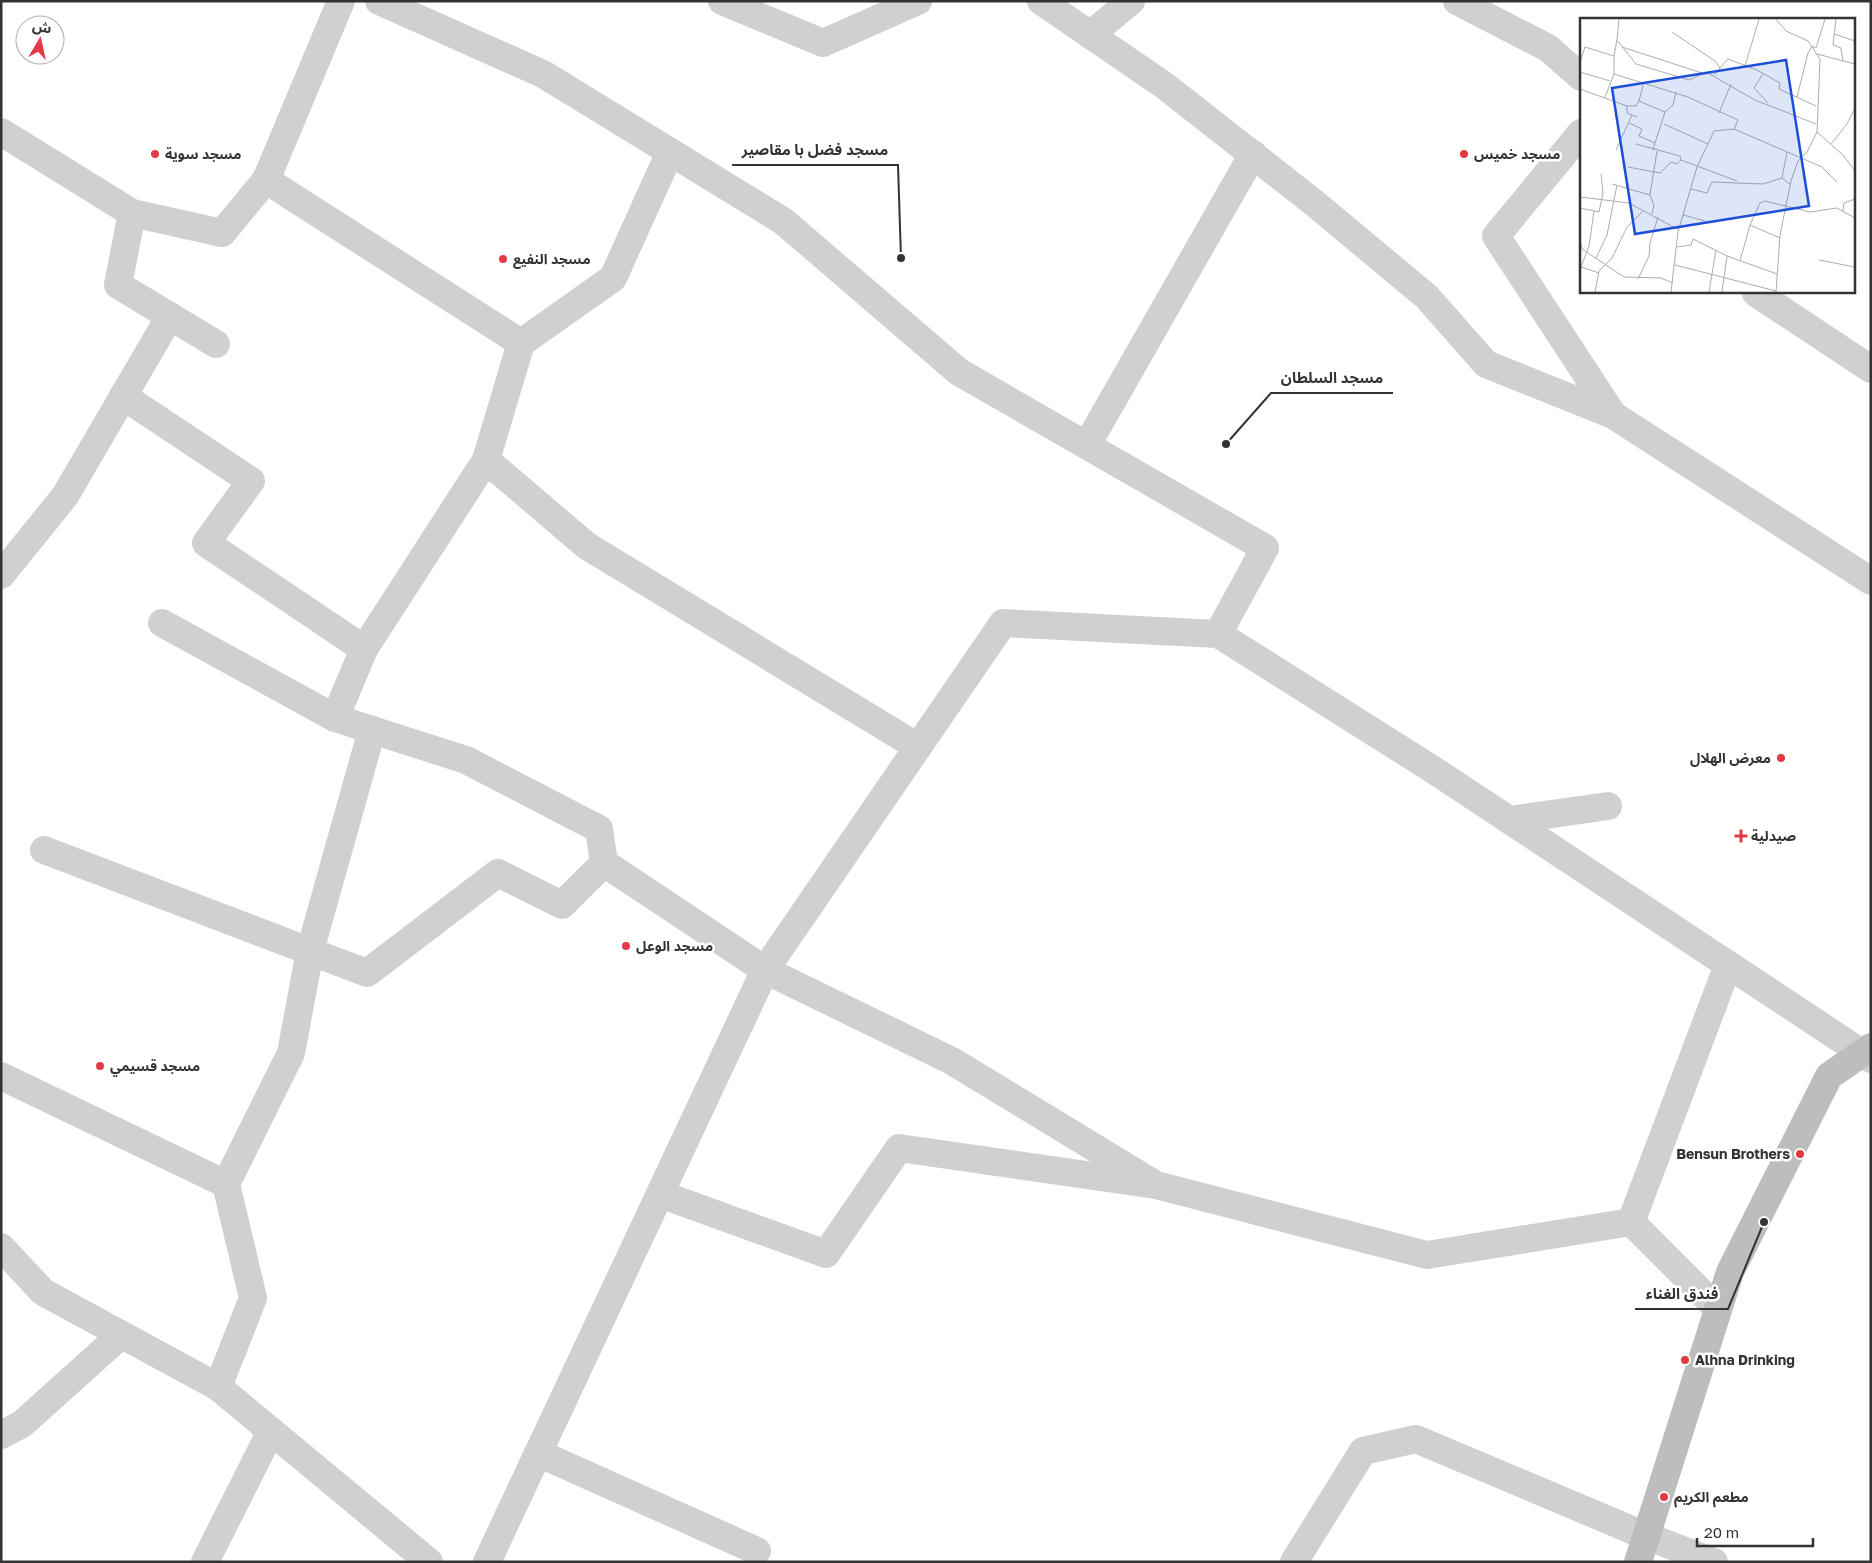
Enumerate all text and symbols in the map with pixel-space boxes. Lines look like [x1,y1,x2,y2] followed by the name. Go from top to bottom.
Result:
[15,15,65,65] north arrow
[31,17,53,37] text: ش
[1580,18,1854,292] inset map
[732,135,898,165] callout: مسجد فضل با مقاصير
[741,140,888,159] text: مسجد فضل با مقاصير
[165,145,242,162] place label: مسجد سوية
[1474,145,1560,162] place label: مسجد خميس
[149,148,161,160] marker: مسجد سوية
[1458,148,1470,160] marker: مسجد خميس
[513,250,591,269] place label: مسجد النفيع
[497,253,509,265] marker: مسجد النفيع
[1271,363,1393,393] callout: مسجد السلطان
[1281,368,1383,386] text: مسجد السلطان
[1690,749,1771,767] place label: معرض الهلال
[1775,752,1787,764] marker: معرض الهلال
[1751,827,1796,844] place label: صيدلية
[1735,830,1747,842] marker: صيدلية
[636,937,713,954] place label: مسجد الوعل
[620,940,632,952] marker: مسجد الوعل
[110,1057,200,1077] place label: مسجد قسيمي
[94,1060,106,1072] marker: مسجد قسيمي
[1676,1145,1790,1162] place label: Bensun Brothers
[1794,1148,1806,1160] marker: Bensun Brothers
[1635,1279,1728,1309] callout: فندق الغناء
[1646,1284,1718,1302] text: فندق الغناء
[1695,1351,1795,1368] place label: Alhna Drinking
[1679,1354,1691,1366] marker: Alhna Drinking
[1674,1488,1749,1508] place label: مطعم الكريم
[1658,1491,1670,1503] marker: مطعم الكريم
[1697,1516,1813,1548] scale bar
[1704,1523,1739,1541] text: 20 m

